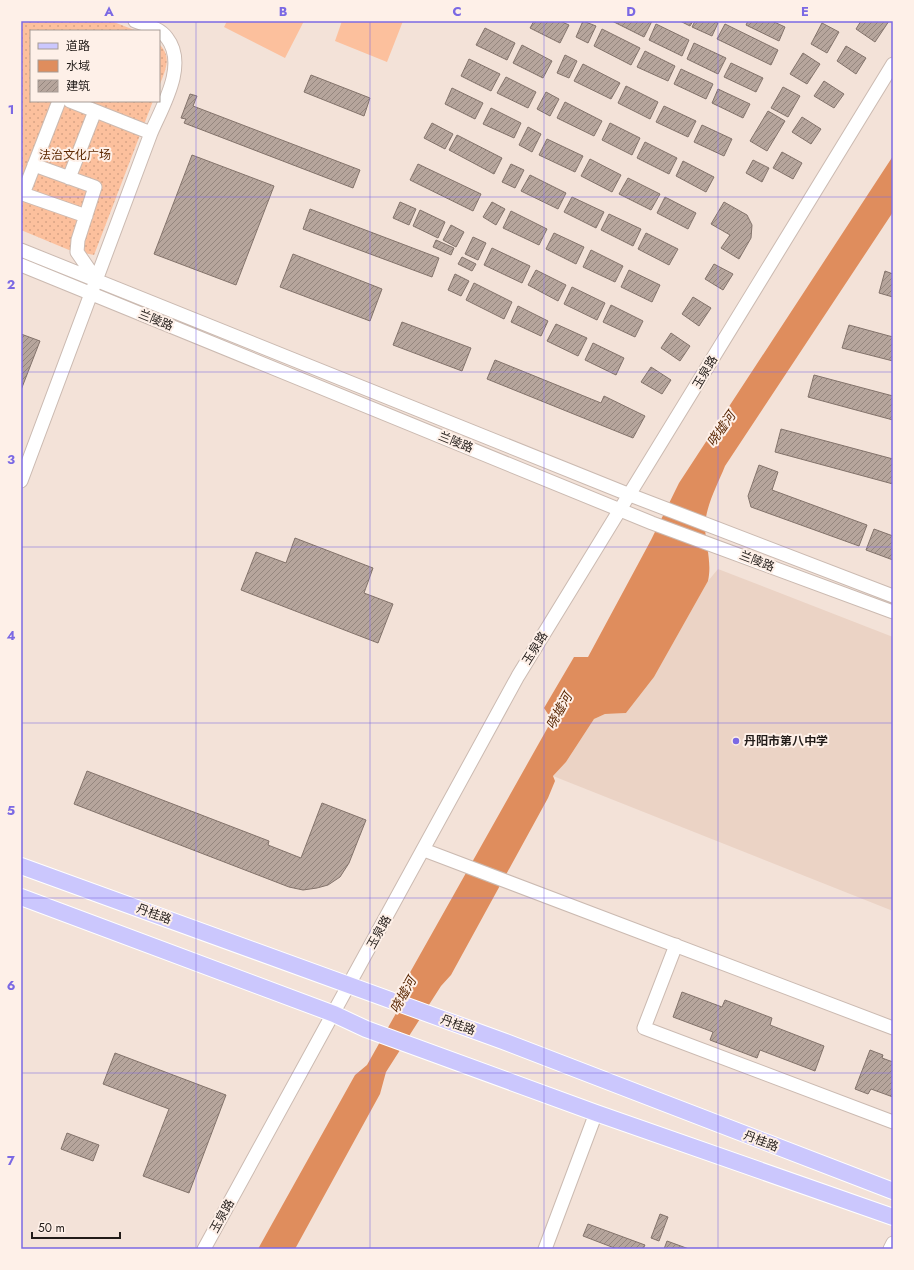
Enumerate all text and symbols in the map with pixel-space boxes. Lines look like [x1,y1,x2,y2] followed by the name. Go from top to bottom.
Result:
[103,2,114,21] text: A
[279,2,288,21] text: B
[452,2,462,21] text: C
[626,2,636,21] text: D
[801,2,809,21] text: E
[30,30,160,102] legend
[66,37,90,55] text: 道路
[66,57,90,75] text: 水域
[66,77,90,95] text: 建筑
[8,100,14,119] text: 1
[39,146,111,164] park label: 法治文化广场
[7,275,15,294] text: 2
[136,305,176,335] street label: 兰陵路
[688,352,722,392] street label: 玉泉路
[702,405,742,450] water label: 哓墟河
[436,427,476,457] street label: 兰陵路
[7,450,15,469] text: 3
[737,546,777,576] street label: 兰陵路
[6,626,16,645] text: 4
[518,628,552,668] street label: 玉泉路
[541,687,578,733] water label: 哓墟河
[744,732,828,750] place label: 丹阳市第八中学
[731,736,741,746] marker: 丹阳市第八中学
[7,801,15,820] text: 5
[134,899,174,929] street label: 丹桂路
[362,912,396,952] street label: 玉泉路
[385,971,422,1017] water label: 哓墟河
[7,976,16,995] text: 6
[438,1010,478,1040] street label: 丹桂路
[741,1126,781,1156] street label: 丹桂路
[7,1151,15,1170] text: 7
[205,1196,239,1236] street label: 玉泉路
[32,1214,120,1240] scale bar
[38,1219,65,1237] text: 50 m

